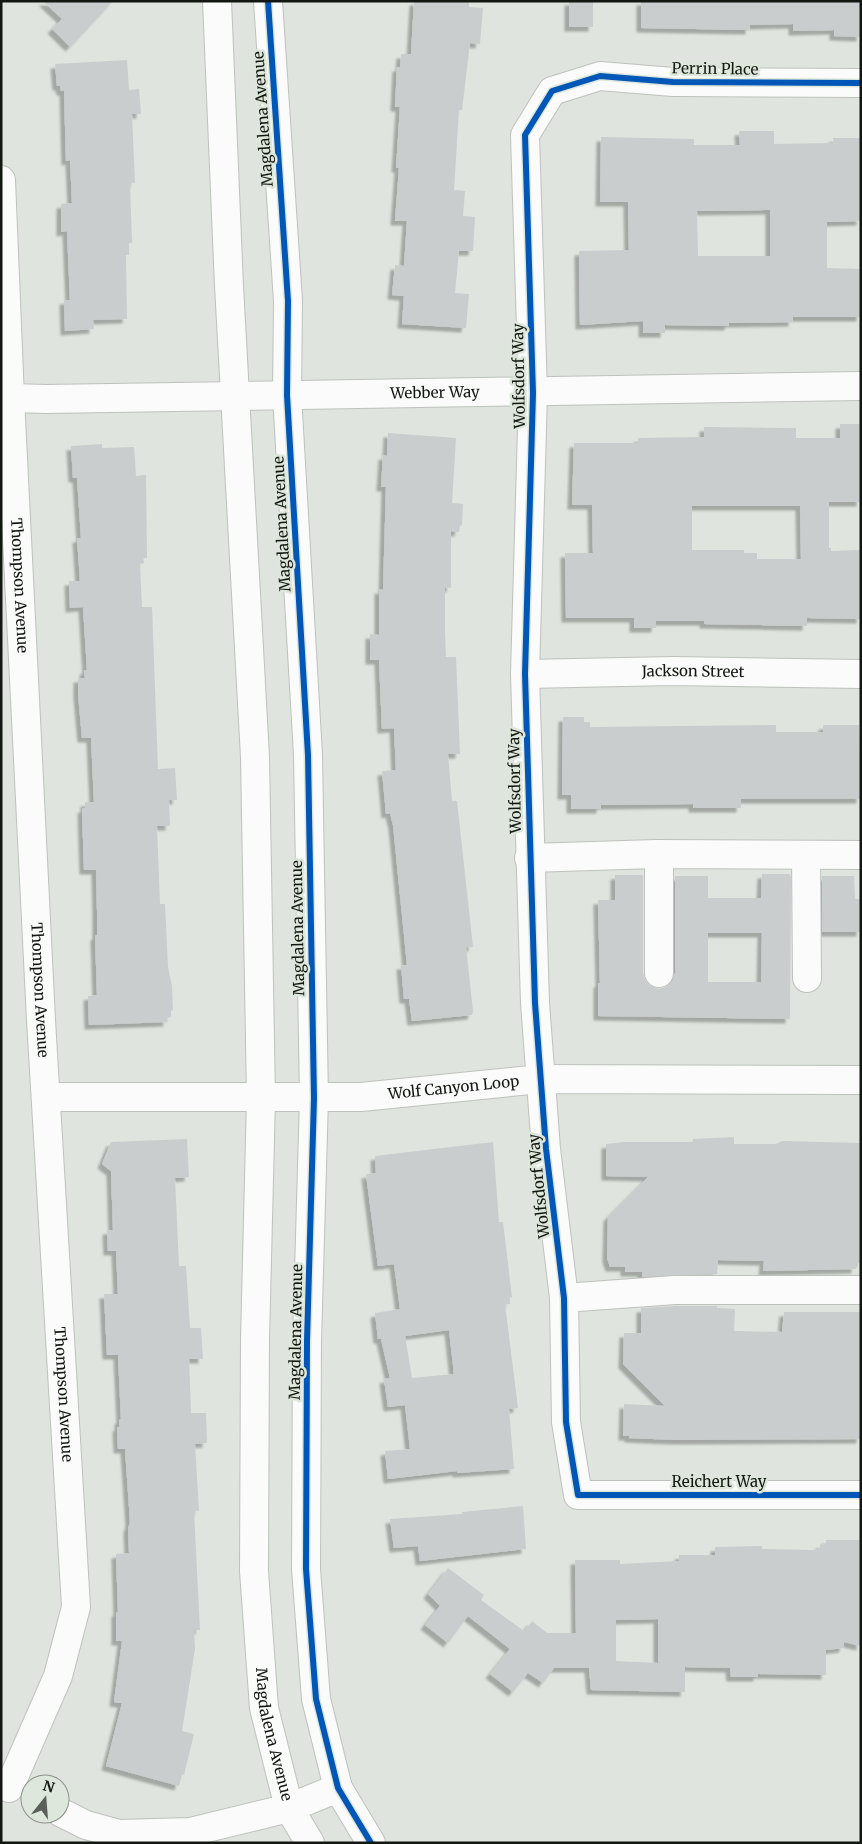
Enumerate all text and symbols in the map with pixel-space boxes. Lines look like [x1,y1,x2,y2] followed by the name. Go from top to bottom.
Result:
[248,51,277,187] street label: Magdalena Avenue
[672,58,759,79] street label: Perrin Place
[508,323,529,430] street label: Wolfsdorf Way
[389,382,480,403] street label: Webber Way
[268,456,295,592] street label: Magdalena Avenue
[7,518,33,654] street label: Thompson Avenue
[640,661,745,681] street label: Jackson Street
[504,728,525,835] street label: Wolfsdorf Way
[287,860,308,996] street label: Magdalena Avenue
[27,922,53,1058] street label: Thompson Avenue
[386,1071,520,1103] street label: Wolf Canyon Loop
[524,1133,554,1240] street label: Wolfsdorf Way
[285,1264,306,1400] street label: Magdalena Avenue
[50,1326,77,1463] street label: Thompson Avenue
[671,1472,767,1491] street label: Reichert Way
[252,1667,297,1803] street label: Magdalena Avenue
[20,1774,70,1824] north arrow
[41,1776,57,1797] text: N

